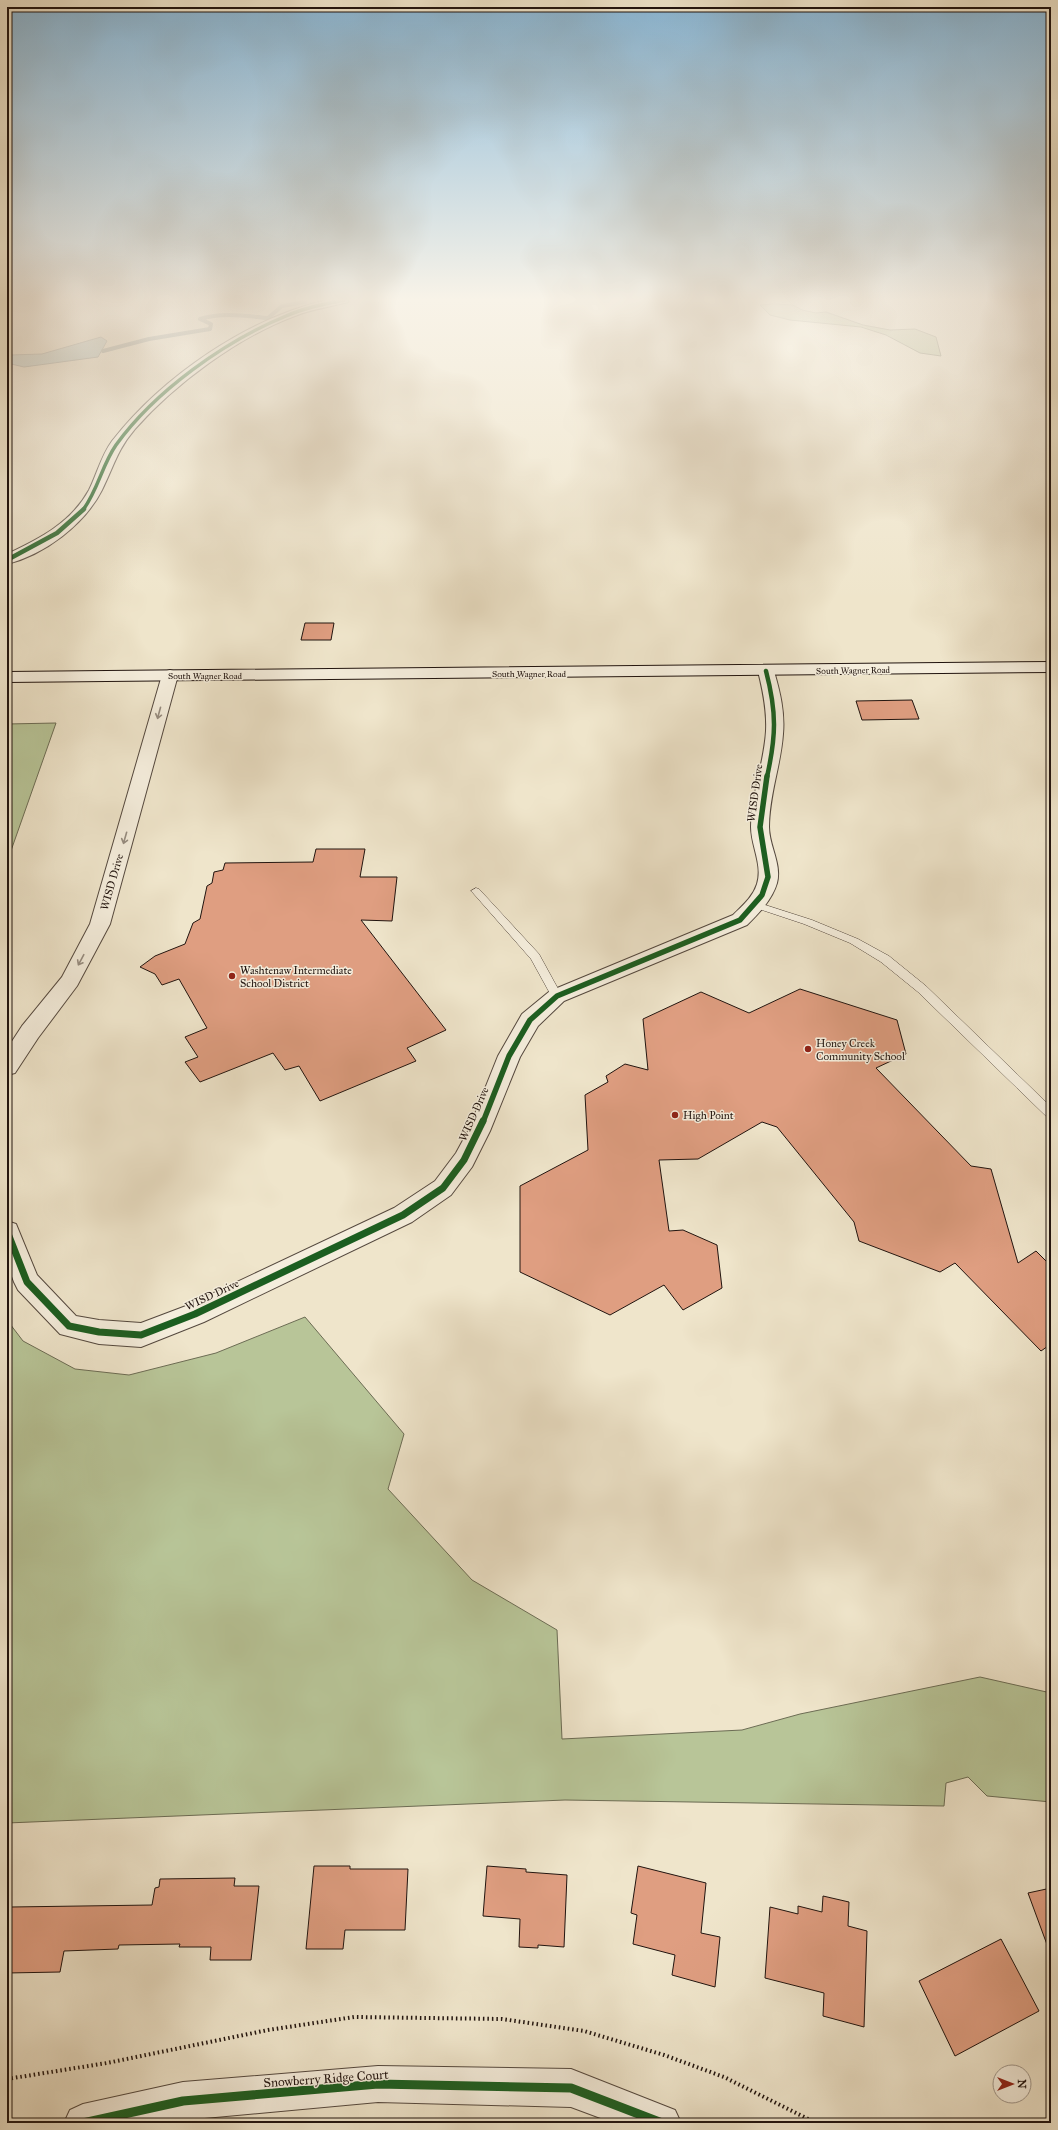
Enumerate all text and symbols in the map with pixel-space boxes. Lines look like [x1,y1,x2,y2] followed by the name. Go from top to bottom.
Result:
[816,664,891,677] street label: South Wagner Road
[492,668,566,680] street label: South Wagner Road
[168,670,242,682] street label: South Wagner Road
[155,706,163,719] one-way arrow
[745,763,766,823] street label: WISD Drive
[121,832,128,845] one-way arrow
[98,852,126,912] street label: WISD Drive
[77,954,85,966] one-way arrow
[240,964,352,990] place label: Washtenaw Intermediate School District
[227,971,237,981] marker: Washtenaw Intermediate School District
[816,1037,905,1063] place label: Honey Creek Community School
[803,1044,813,1054] marker: Honey Creek Community School
[456,1084,492,1143] street label: WISD Drive
[683,1109,734,1122] place label: High Point
[670,1110,680,1120] marker: High Point
[183,1277,241,1313] street label: WISD Drive
[992,2064,1032,2104] north arrow
[263,2067,389,2091] street label: Snowberry Ridge Court
[1015,2079,1028,2089] text: N

